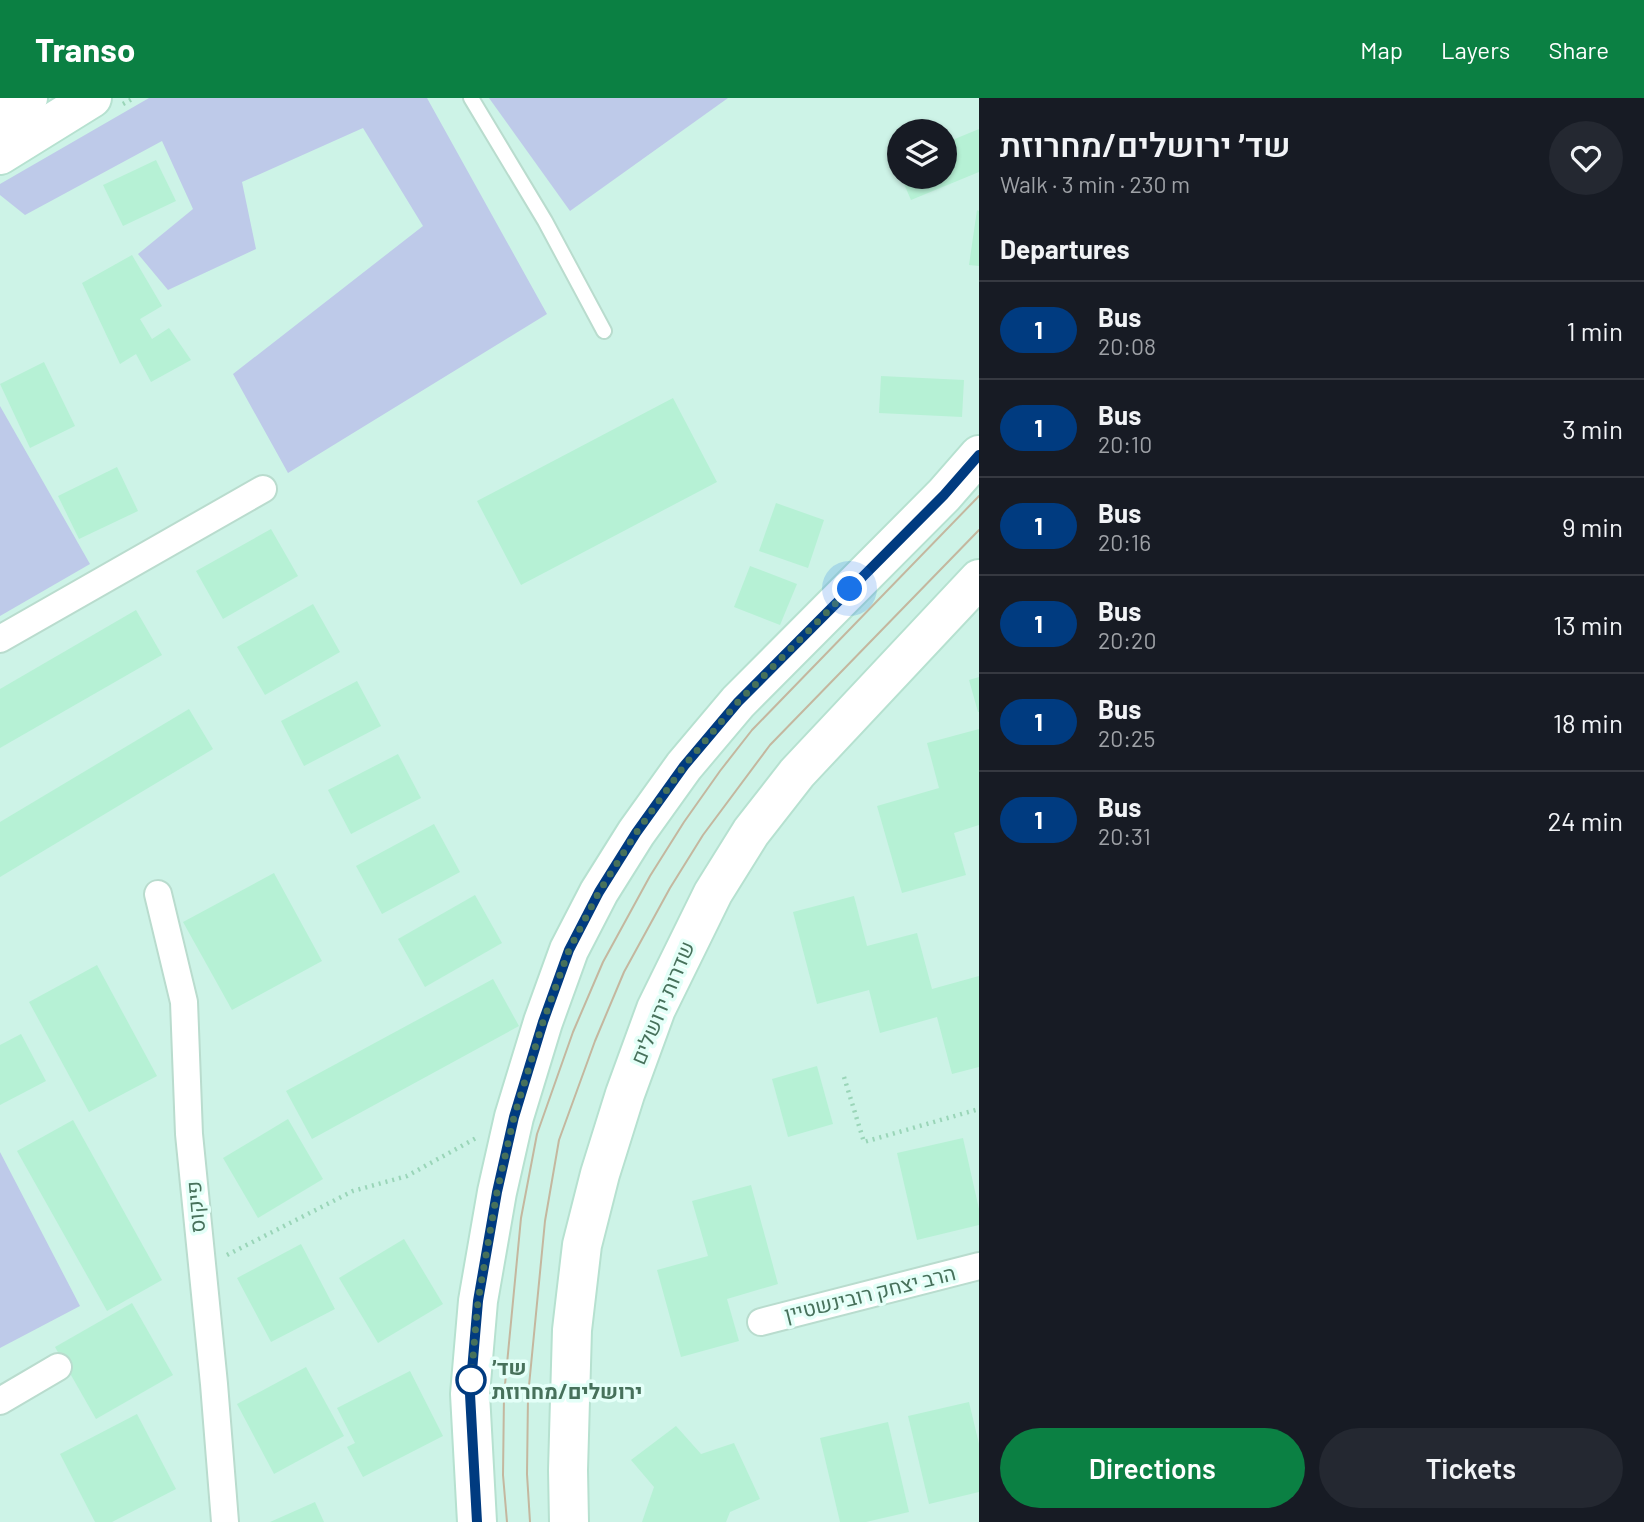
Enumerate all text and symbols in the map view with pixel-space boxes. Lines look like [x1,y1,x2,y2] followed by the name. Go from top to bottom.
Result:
[35,29,135,69] text: Transo
[1360,35,1403,64] text: Map
[1441,35,1510,64] text: Layers
[1548,35,1609,64] text: Share
[887,119,957,189] map controls
[887,119,957,189] button: layers
[1549,121,1623,195] button: heart
[1000,124,1291,164] text: שד׳ ירושלים/מחרוזת
[1000,170,1190,198] text: Walk · 3 min · 230 m
[1000,233,1130,264] text: Departures
[1098,301,1141,332] text: Bus
[1034,315,1043,344] text: 1
[1567,315,1623,346] text: 1 min
[1098,332,1156,360] text: 20:08
[1098,399,1141,430] text: Bus
[1034,413,1043,442] text: 1
[1562,413,1623,444] text: 3 min
[1098,430,1152,458] text: 20:10
[1098,497,1141,528] text: Bus
[1034,511,1043,540] text: 1
[1562,511,1623,542] text: 9 min
[1098,528,1151,556] text: 20:16
[832,571,867,606] your location
[1098,595,1141,626] text: Bus
[1034,609,1043,638] text: 1
[1553,609,1623,640] text: 13 min
[1098,626,1156,654] text: 20:20
[1098,693,1141,724] text: Bus
[1034,707,1043,736] text: 1
[1553,707,1623,738] text: 18 min
[1098,724,1155,752] text: 20:25
[1098,791,1141,822] text: Bus
[1034,805,1043,834] text: 1
[1547,805,1623,836] text: 24 min
[1098,822,1151,850] text: 20:31
[624,937,699,1068] street label: שדרות ירושלים
[180,1180,209,1234] street label: פיקוס
[781,1259,958,1326] street label: הרב יצחק רובינשטיין
[492,1354,642,1403] place label: שד׳ ירושלים/מחרוזת
[456,1365,486,1395] marker: שד׳ ירושלים/מחרוזת
[1000,1428,1305,1508] button: Directions
[1319,1428,1623,1508] button: Tickets

